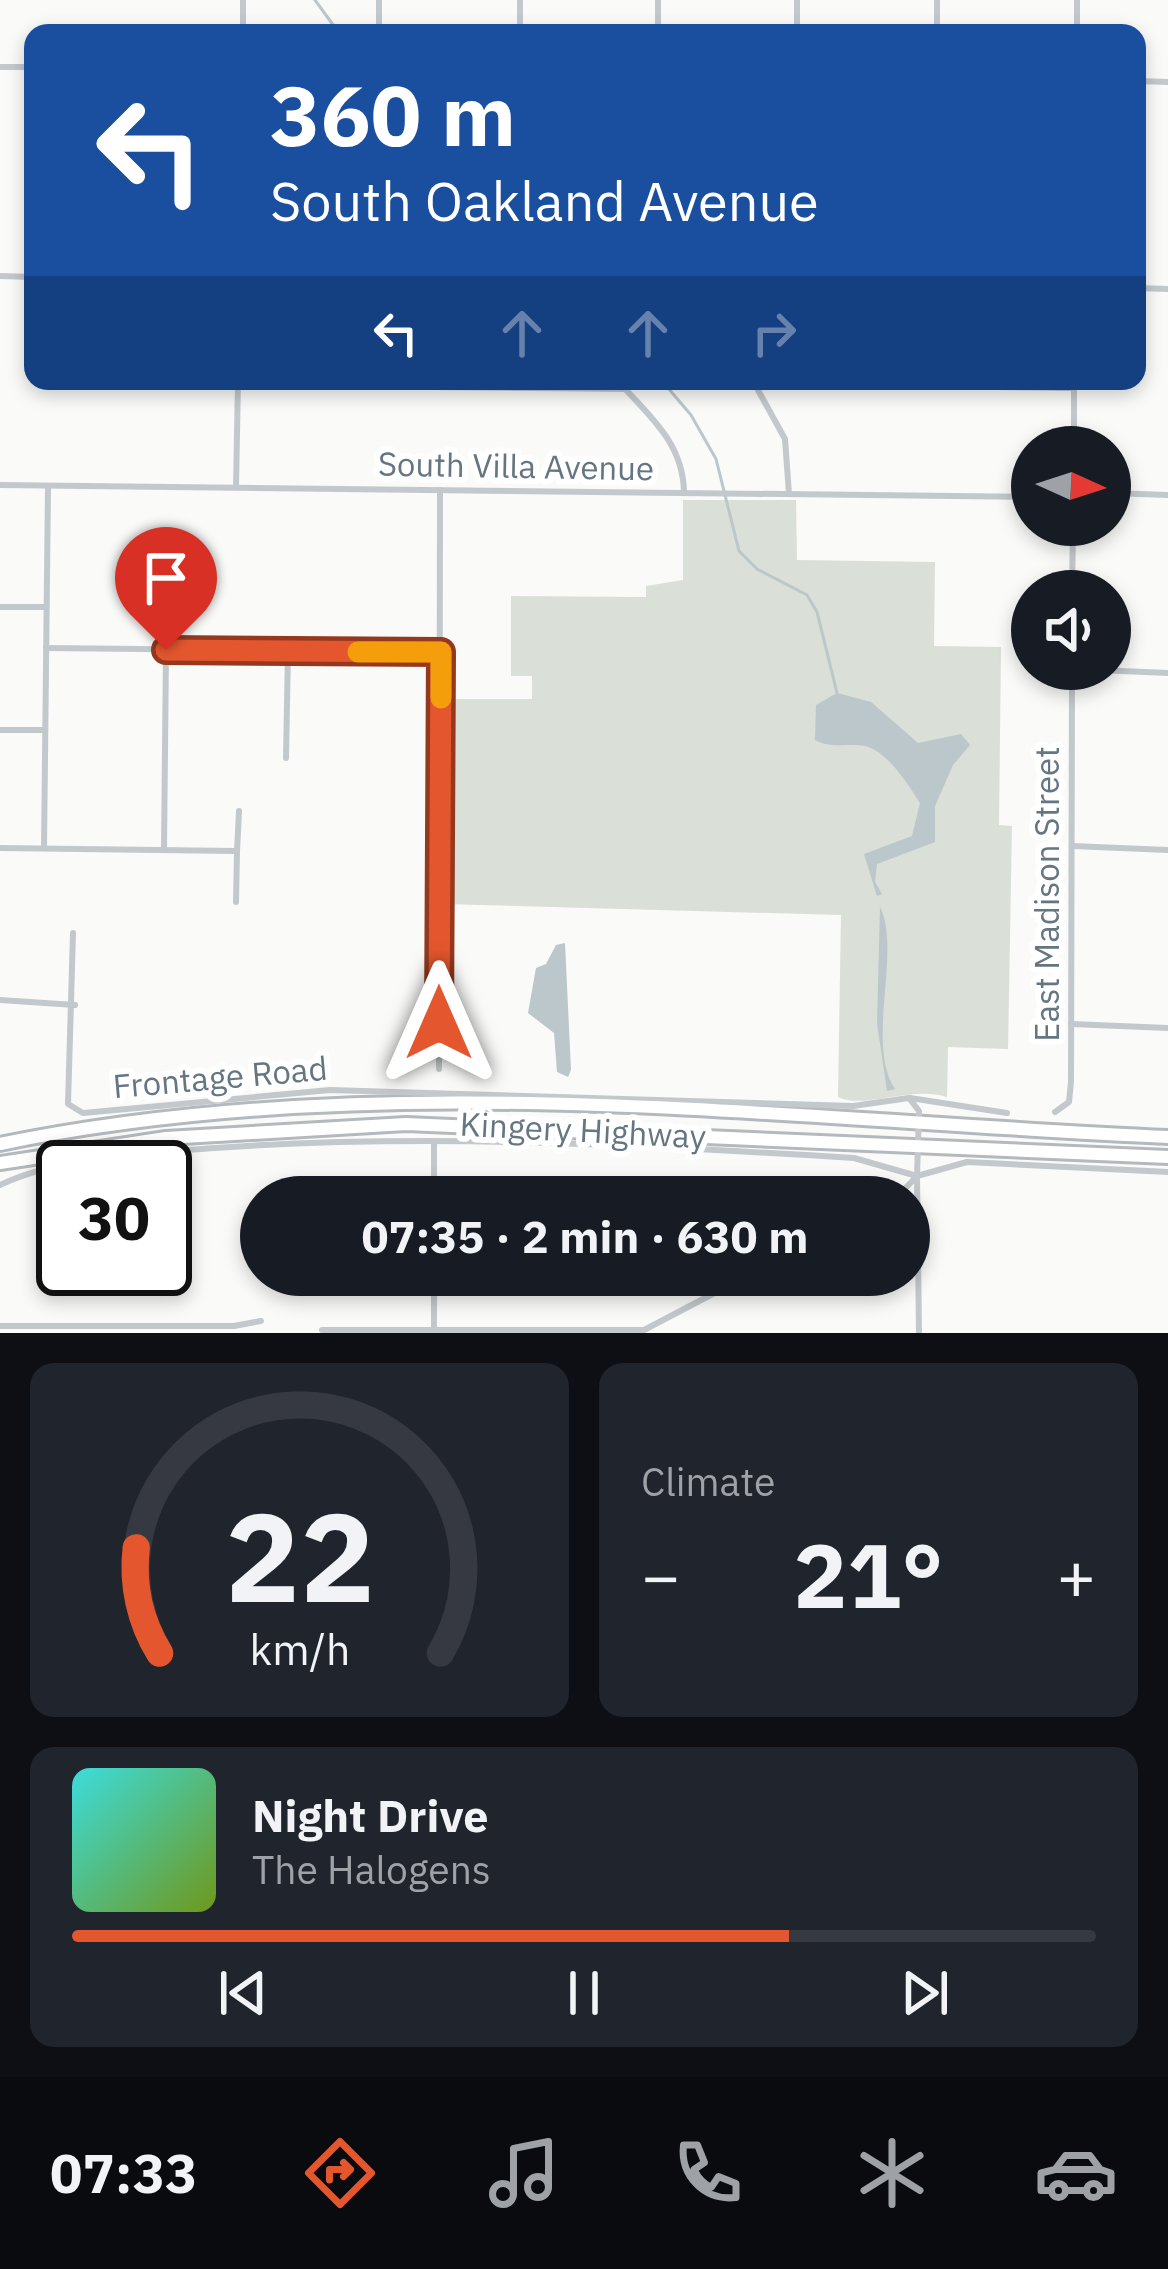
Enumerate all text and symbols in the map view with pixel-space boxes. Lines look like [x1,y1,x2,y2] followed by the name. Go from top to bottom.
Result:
[270,60,516,169] text: 360 m
[72,72,228,228] icon: left
[270,166,819,236] text: South Oakland Avenue
[363,300,429,366] icon: left
[489,300,555,366] icon: ahead
[615,300,681,366] icon: ahead
[741,300,807,366] icon: right
[1011,426,1131,546] north arrow
[1011,426,1131,690] map controls
[378,442,654,489] street label: South Villa Avenue
[115,527,217,650] pin
[133,545,199,611] icon: arrive
[1011,570,1131,690] button: sound
[1025,746,1068,1042] street label: East Madison Street
[376,960,502,1086] position arrow
[111,1046,329,1107] street label: Frontage Road
[459,1102,707,1157] street label: Kingery Highway
[36,1140,192,1296] speed limit sign: 30
[362,1207,808,1265] text: 07:35 · 2 min · 630 m
[641,1456,775,1507] text: Climate
[225,1474,374,1636] text: 22
[793,1516,944,1633] text: 21°
[641,1532,681,1618] text: −
[1056,1532,1096,1618] text: +
[249,1621,350,1677] text: km/h
[252,1786,489,1844] text: Night Drive
[252,1844,491,1895] text: The Halogens
[210,1960,276,2026] icon: previous
[551,1960,617,2026] icon: pause
[892,1960,958,2026] icon: next
[298,2131,382,2215] icon: directions
[482,2131,566,2215] icon: music
[666,2131,750,2215] icon: phone
[850,2131,934,2215] icon: climate
[1034,2131,1118,2215] icon: car
[50,2138,197,2208] text: 07:33

